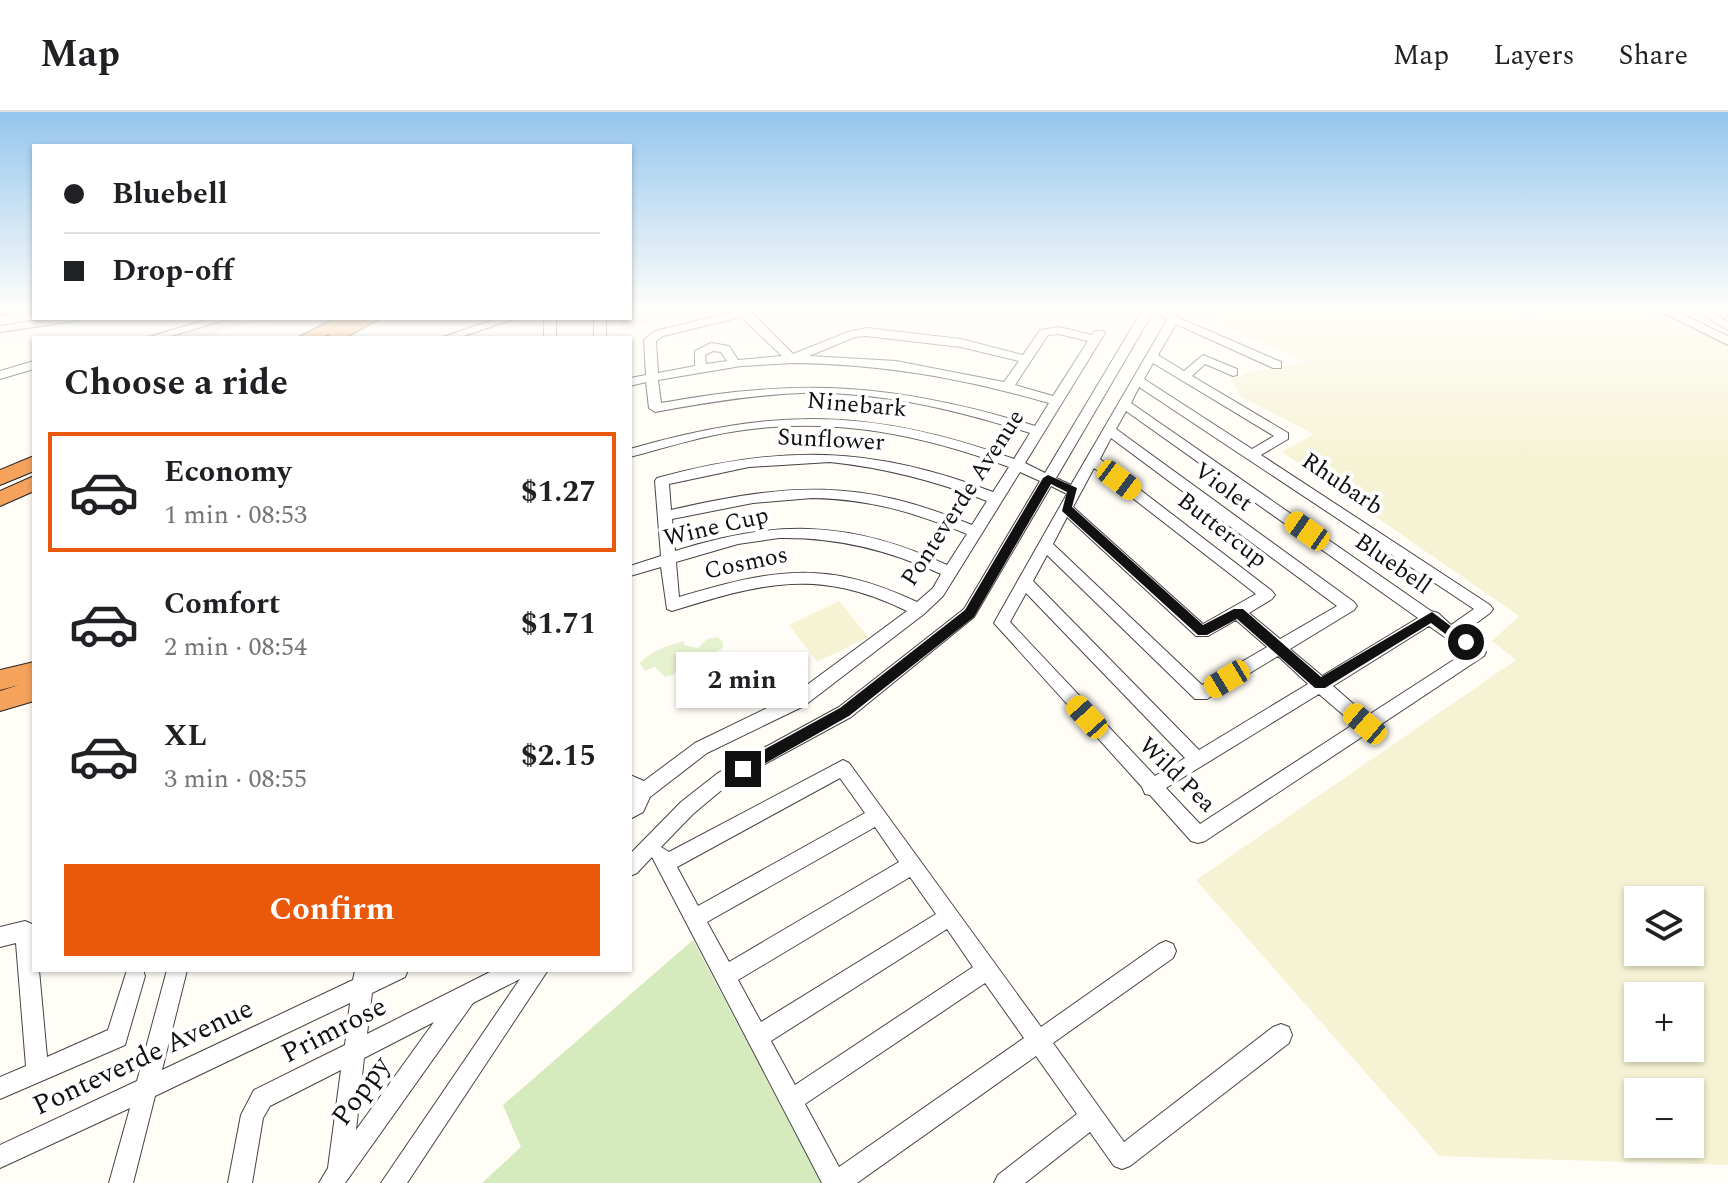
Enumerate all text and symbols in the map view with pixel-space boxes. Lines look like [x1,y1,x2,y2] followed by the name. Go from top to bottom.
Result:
[40,26,120,84] text: Map
[1393,34,1449,77] text: Map
[1493,34,1575,77] text: Layers
[1619,34,1688,77] text: Share
[112,171,228,217] text: Bluebell
[112,248,233,294] text: Drop-off
[64,356,288,411] text: Choose a ride
[805,383,909,427] street label: Ninebark
[892,402,1034,594] street label: Ponteverde Avenue
[776,419,886,461] street label: Sunflower
[1294,443,1390,525] street label: Rhubarb
[164,449,291,495] text: Economy
[1186,453,1260,521] street label: Violet
[68,456,140,528] icon: car
[1093,456,1145,504] car
[521,469,596,515] text: $1.27
[1169,483,1275,577] street label: Buttercup
[164,495,307,535] text: 1 min · 08:53
[660,497,772,557] street label: Wine Cup
[1280,507,1334,555] car
[1347,524,1439,604] street label: Bluebell
[701,537,791,589] street label: Cosmos
[164,581,280,627] text: Comfort
[68,588,140,660] icon: car
[521,601,596,647] text: $1.71
[1448,624,1484,660] route start
[164,627,307,667] text: 2 min · 08:54
[677,653,809,709] callout: 2 min
[1200,656,1254,702] car
[707,660,777,700] text: 2 min
[1062,691,1112,743] car
[1339,699,1391,749] car
[164,713,207,759] text: XL
[68,720,140,792] icon: car
[1130,729,1224,821] street label: Wild Pea
[521,733,596,779] text: $2.15
[725,751,761,787] route end
[164,759,307,799] text: 3 min · 08:55
[64,864,600,956] button: Confirm
[1624,886,1704,1158] map controls
[1624,886,1704,966] button: layers
[1624,982,1704,1062] button: +
[274,985,394,1075] street label: Primrose
[26,987,260,1127] street label: Ponteverde Avenue
[321,1046,402,1135] street label: Poppy
[1624,1078,1704,1158] button: −

